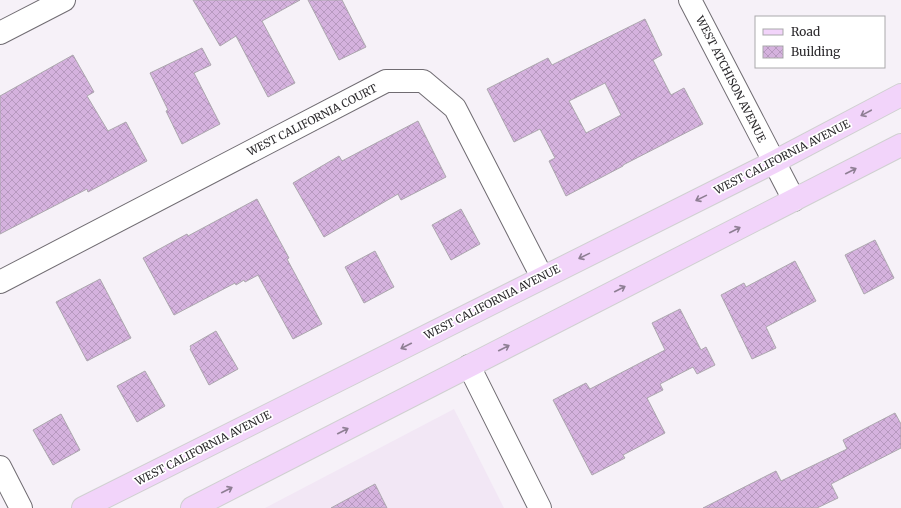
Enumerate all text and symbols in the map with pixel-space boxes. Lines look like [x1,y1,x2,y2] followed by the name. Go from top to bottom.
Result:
[692,12,769,145] street label: WEST ATCHISON AVENUE
[755,16,885,68] legend
[791,24,820,39] text: Road
[791,44,841,59] text: Building
[244,81,380,159] street label: WEST CALIFORNIA COURT
[861,110,873,117] one-way arrow
[711,117,852,198] street label: WEST CALIFORNIA AVENUE
[845,167,857,174] one-way arrow
[695,195,707,202] one-way arrow
[729,225,741,233] one-way arrow
[579,253,591,260] one-way arrow
[421,262,562,343] street label: WEST CALIFORNIA AVENUE
[613,285,625,292] one-way arrow
[400,342,412,350] one-way arrow
[498,344,510,351] one-way arrow
[132,408,273,489] street label: WEST CALIFORNIA AVENUE
[337,427,349,434] one-way arrow
[221,486,233,493] one-way arrow

